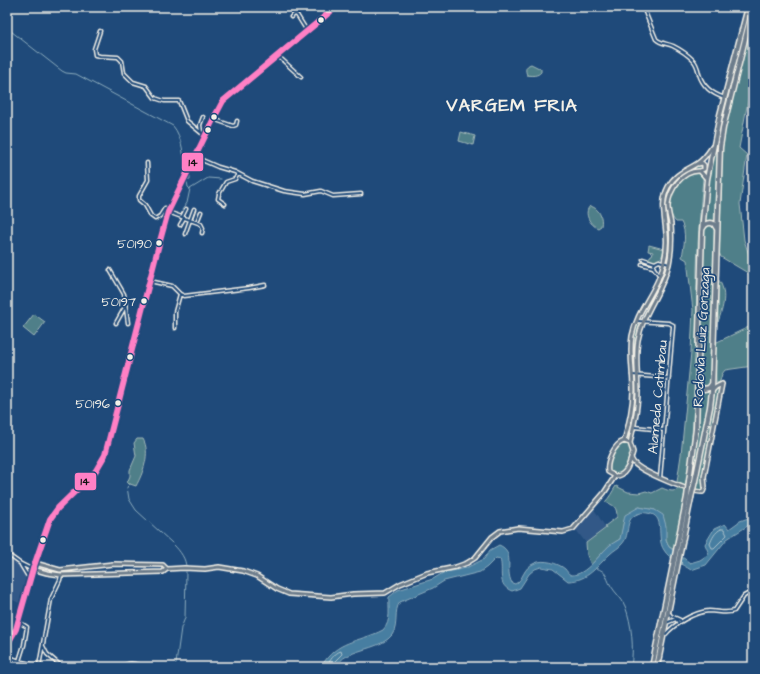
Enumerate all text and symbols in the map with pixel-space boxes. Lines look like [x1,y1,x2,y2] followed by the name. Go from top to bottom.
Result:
[316,15,326,25] unlabelled marker
[445,93,578,118] district label: VARGEM FRIA
[209,112,219,122] unlabelled marker
[203,125,213,135] unlabelled marker
[181,152,204,172] line badge: 14
[189,155,198,170] text: 14
[117,235,152,253] place label: 50190
[154,238,164,248] marker: 50190
[688,267,716,407] street label: Rodovia Luiz Gonzaga
[102,293,136,311] place label: 50197
[139,296,149,306] marker: 50197
[643,339,673,455] street label: Alameda Catimbau
[125,352,135,362] unlabelled marker
[75,395,110,413] place label: 50196
[113,398,123,408] marker: 50196
[74,472,97,491] line badge: 14
[81,474,90,489] text: 14
[38,535,48,545] unlabelled marker

